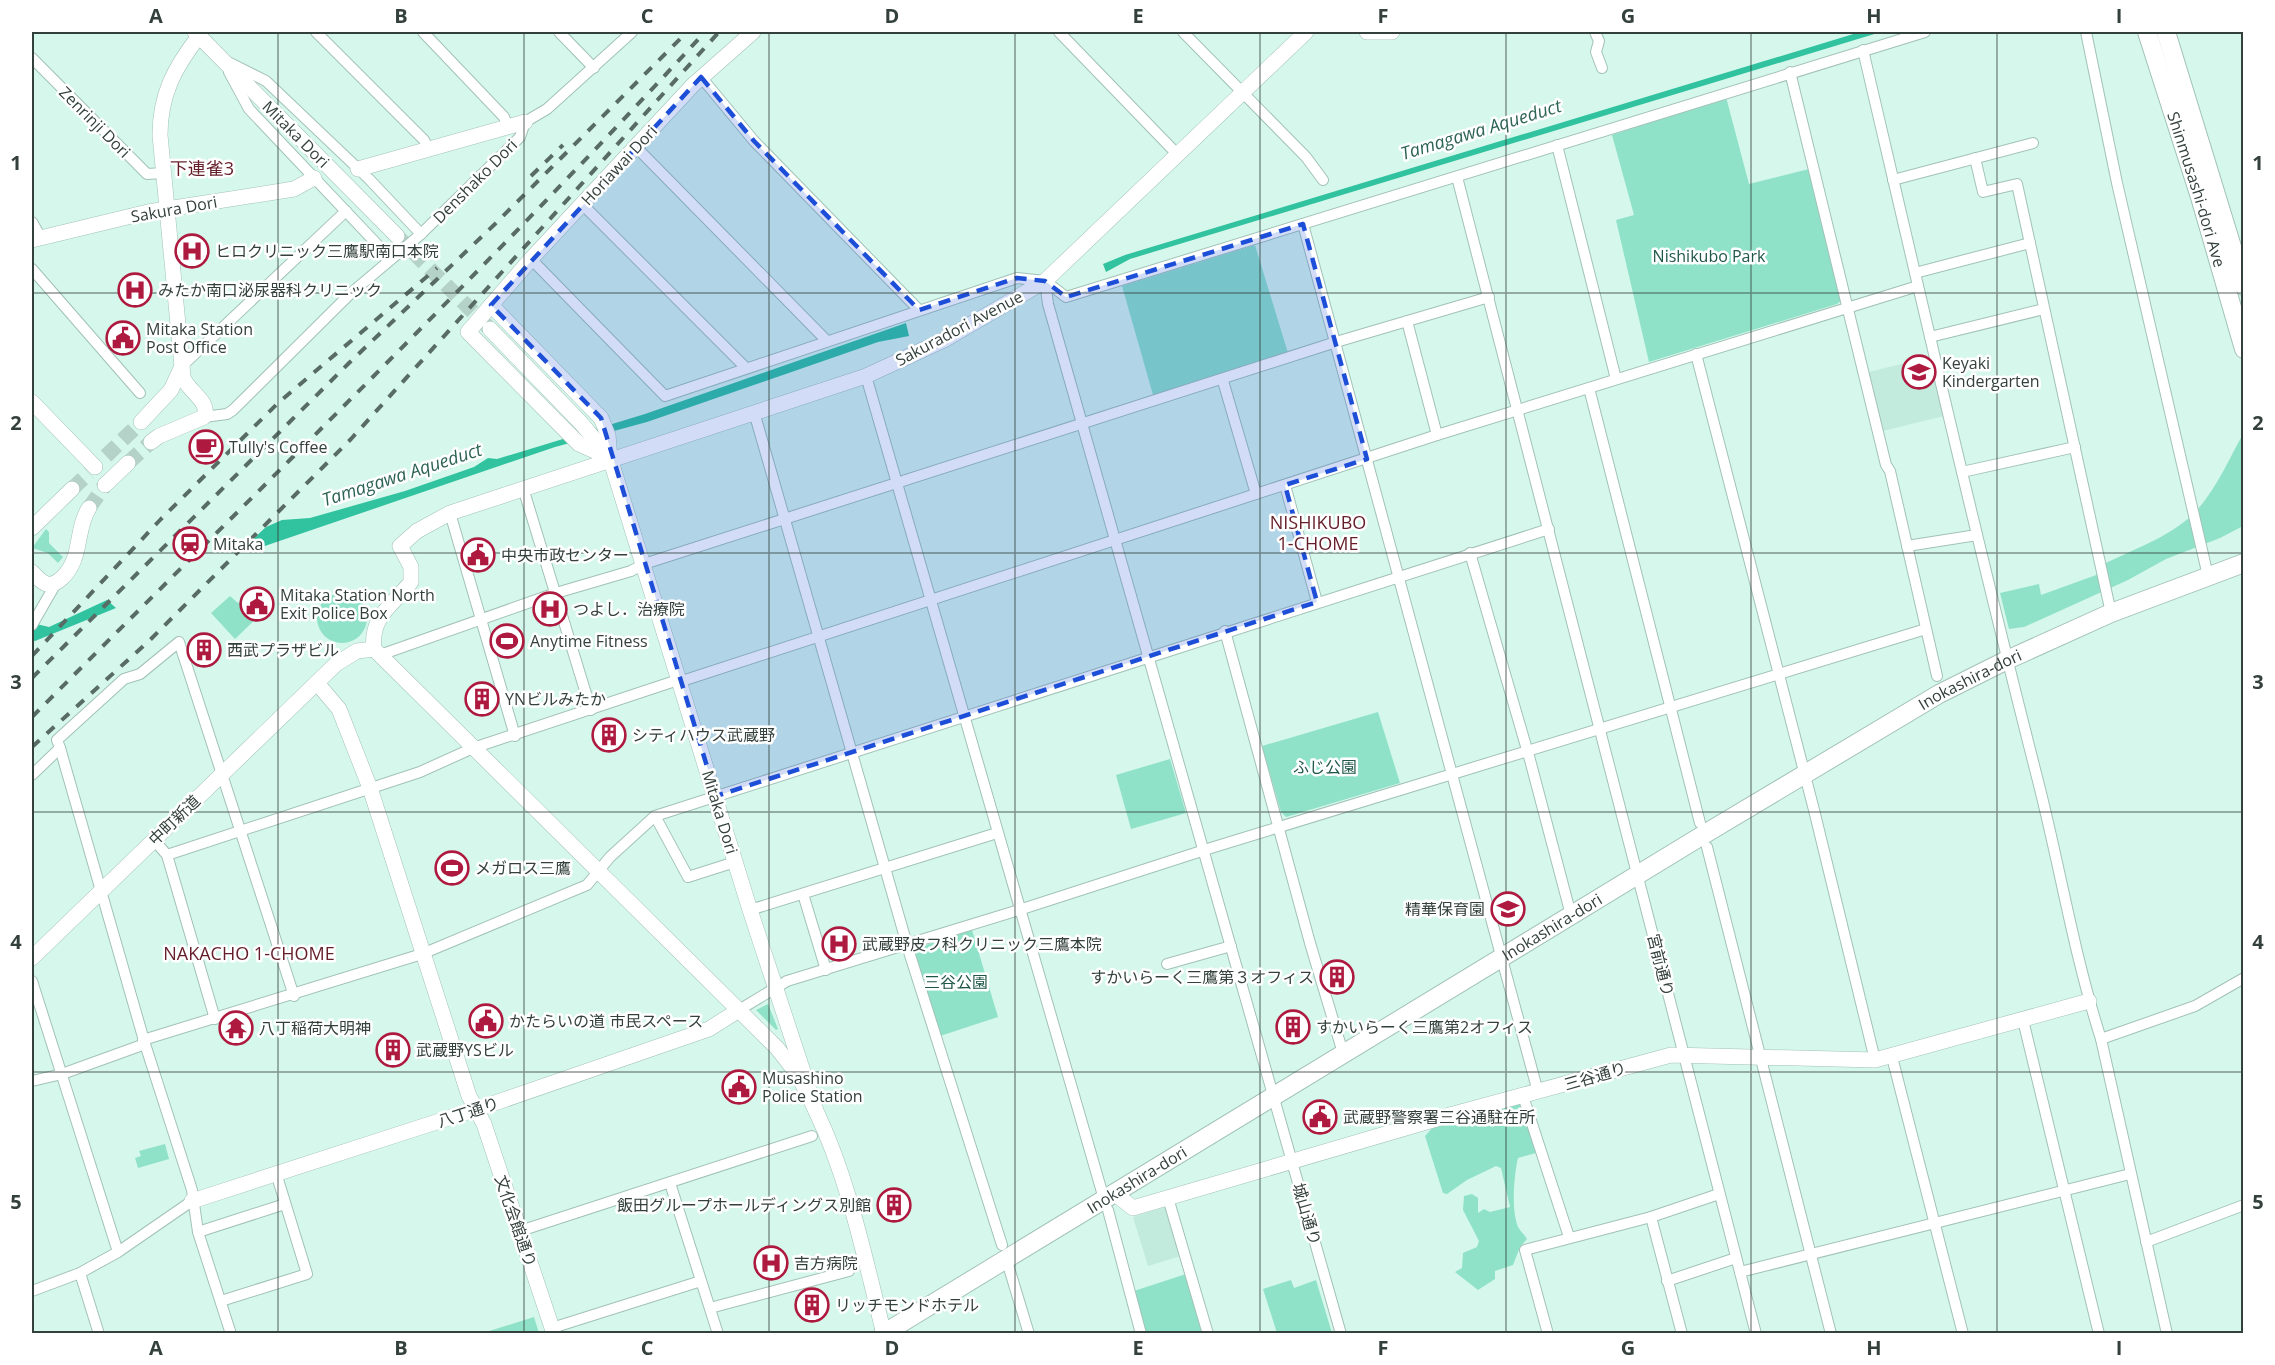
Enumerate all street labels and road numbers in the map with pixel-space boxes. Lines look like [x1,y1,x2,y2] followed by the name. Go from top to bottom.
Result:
[55,82,135,162] street label: Zenrinji Dori
[258,96,334,172] street label: Mitaka Dori
[2162,109,2231,270] street label: Shinmusashi-dori Ave
[576,120,662,210] street label: Horiawai Dori
[428,134,522,228] street label: Denshako Dori
[129,191,219,227] street label: Sakura Dori
[892,285,1026,371] street label: Sakuradori Avenue
[1914,644,2025,715] street label: Inokashira-dori
[697,768,743,856] street label: Mitaka Dori
[143,790,205,850] street label: 中町新道
[1498,888,1606,966] street label: Inokashira-dori
[1643,931,1679,999] street label: 宮前通り
[1561,1057,1629,1095] street label: 三谷通り
[434,1092,502,1132] street label: 八丁通り
[1083,1141,1191,1218] street label: Inokashira-dori
[490,1172,542,1270] street label: 文化会館通り
[1288,1180,1326,1248] street label: 城山通り

